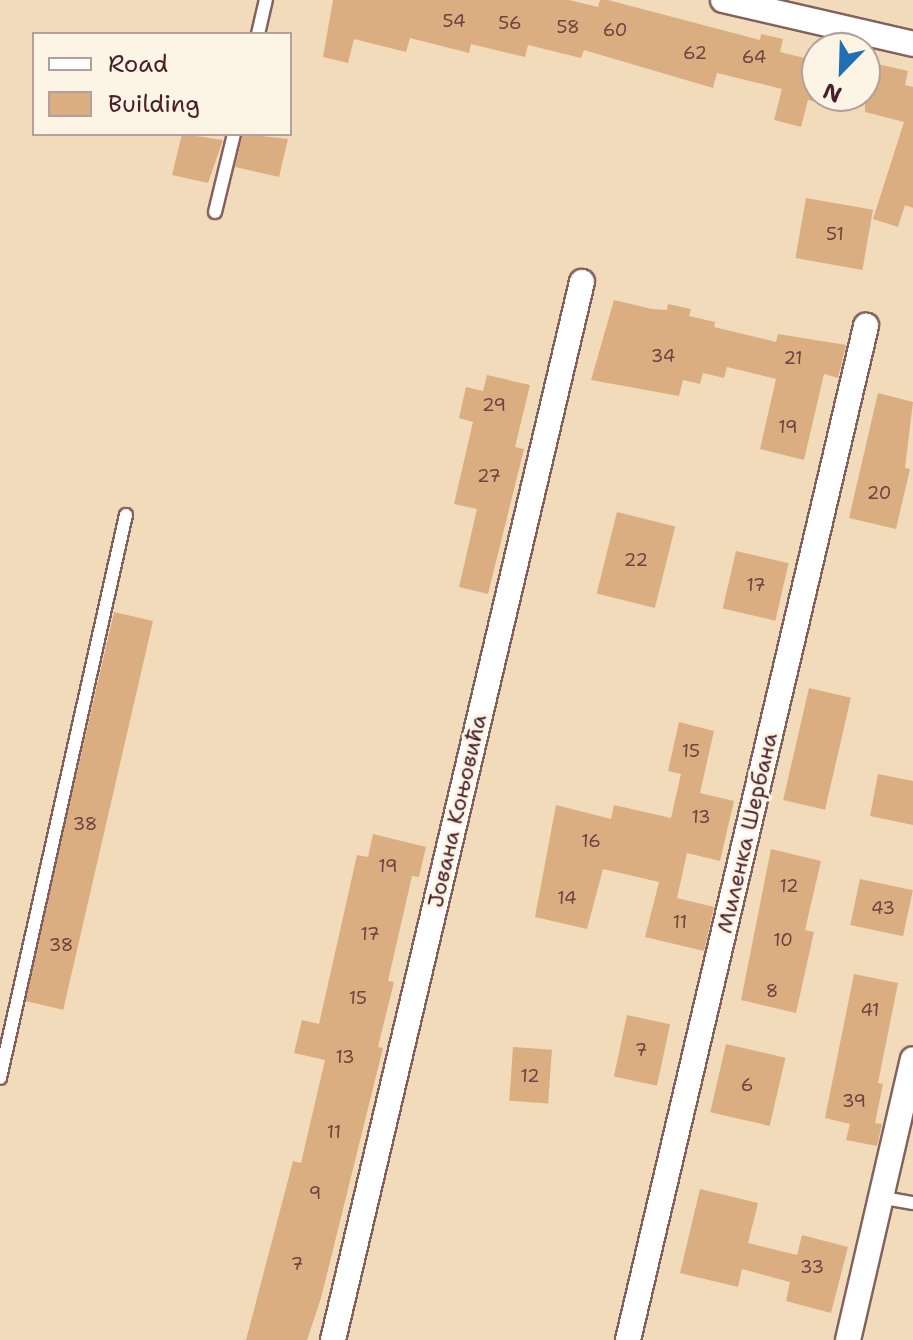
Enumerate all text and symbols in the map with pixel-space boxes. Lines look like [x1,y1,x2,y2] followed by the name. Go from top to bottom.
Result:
[442,10,466,32] house number: 54
[498,12,522,34] house number: 56
[556,16,580,38] house number: 58
[603,19,627,41] house number: 60
[32,32,292,136] legend
[801,32,881,112] north arrow
[683,42,707,64] house number: 62
[742,46,766,68] house number: 64
[108,48,168,80] text: Road
[819,76,846,109] text: N
[108,88,200,120] text: Building
[826,223,844,245] house number: 51
[651,345,675,367] house number: 34
[783,347,803,369] house number: 21
[482,394,506,416] house number: 29
[778,416,798,438] house number: 19
[477,465,501,487] house number: 27
[867,482,891,504] house number: 20
[624,549,648,571] house number: 22
[746,574,766,596] house number: 17
[422,712,492,910] street label: Јована Коњовића
[711,730,783,936] street label: Миленка Шербана
[682,740,700,762] house number: 15
[691,806,711,828] house number: 13
[73,813,97,835] house number: 38
[581,830,601,852] house number: 16
[378,855,398,877] house number: 19
[779,875,799,897] house number: 12
[557,887,577,909] house number: 14
[871,897,895,919] house number: 43
[673,911,687,933] house number: 11
[360,923,380,945] house number: 17
[773,929,793,951] house number: 10
[49,934,73,956] house number: 38
[766,980,778,1002] house number: 8
[349,987,367,1009] house number: 15
[860,999,880,1021] house number: 41
[635,1039,647,1061] house number: 7
[335,1046,355,1068] house number: 13
[520,1065,540,1087] house number: 12
[741,1074,753,1096] house number: 6
[842,1090,866,1112] house number: 39
[327,1121,341,1143] house number: 11
[309,1182,321,1204] house number: 9
[291,1253,303,1275] house number: 7
[800,1256,824,1278] house number: 33

